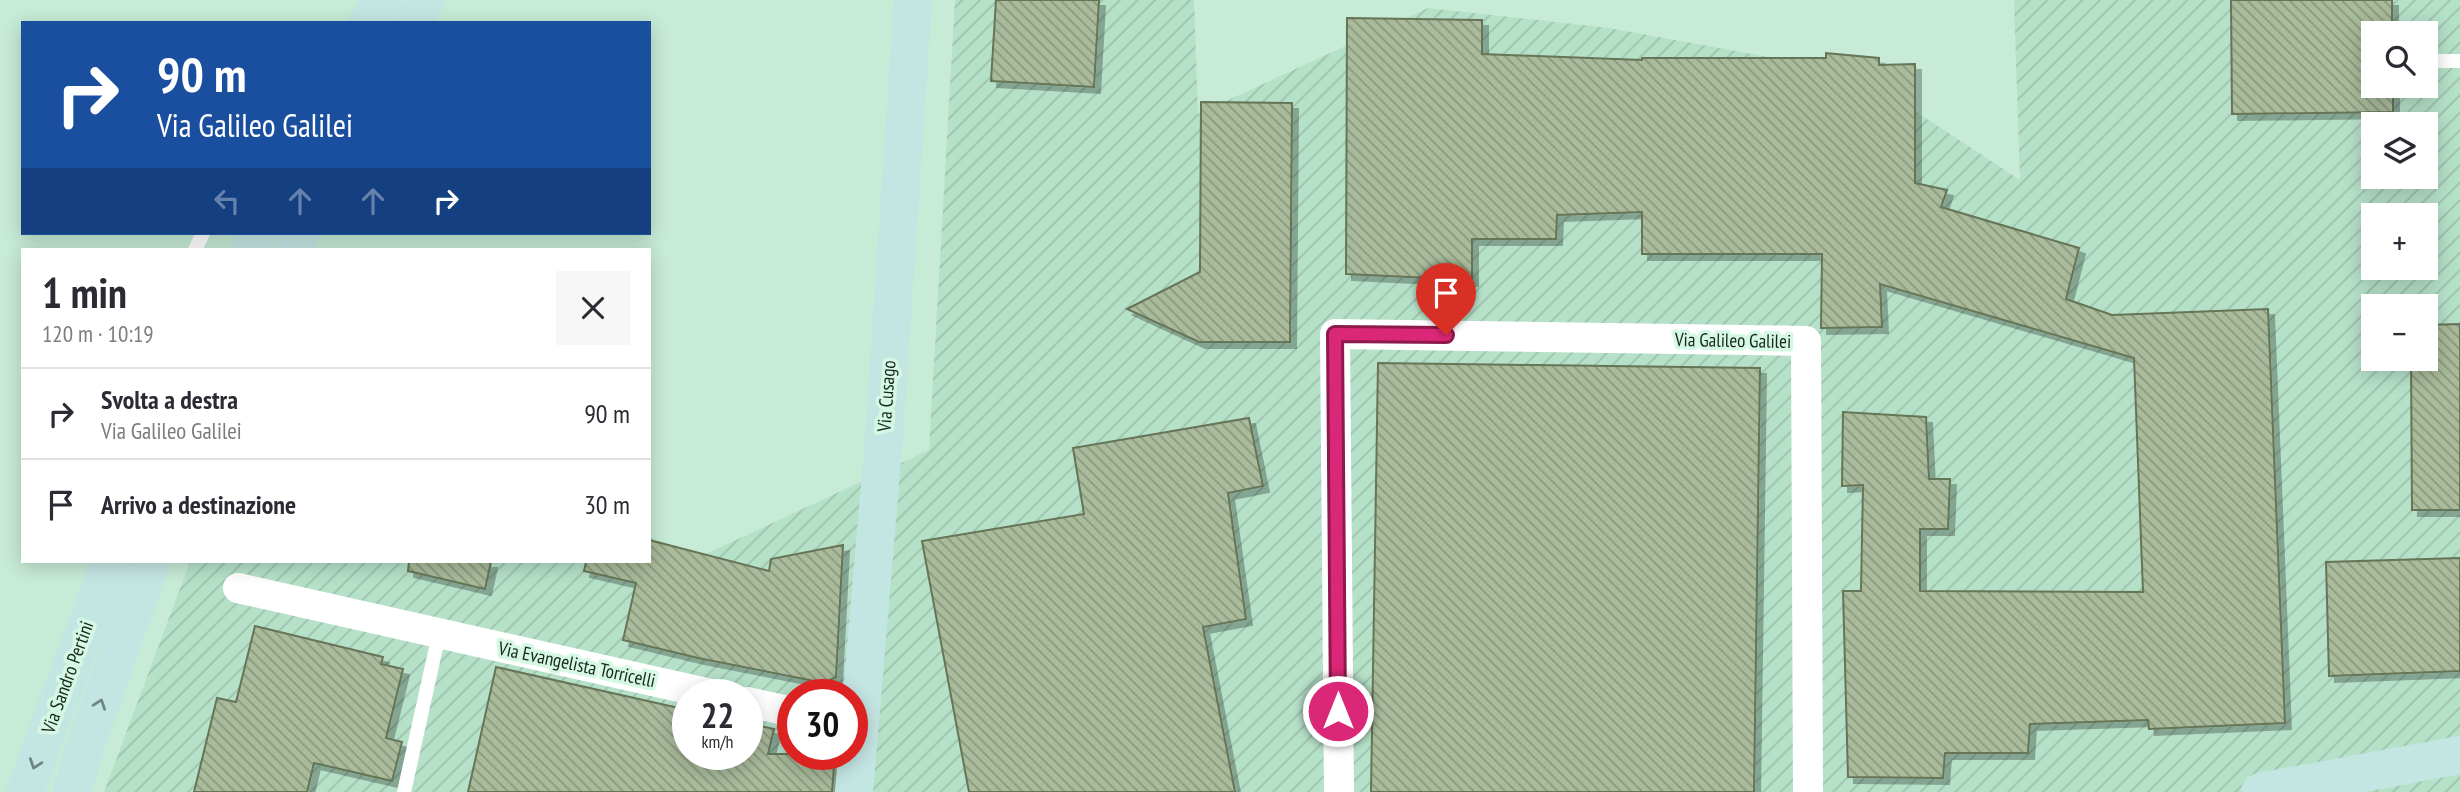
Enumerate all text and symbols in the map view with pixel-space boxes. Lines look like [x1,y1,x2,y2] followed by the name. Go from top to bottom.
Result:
[2361,21,2438,371] map controls
[2361,21,2438,98] button: search
[157,42,246,106] text: 90 m
[42,49,133,140] icon: right
[157,104,353,146] text: Via Galileo Galilei
[2361,112,2438,189] button: layers
[208,182,246,220] icon: left
[281,182,319,220] icon: ahead
[354,182,392,220] icon: ahead
[427,182,465,220] icon: right
[2361,203,2438,280] button: +
[1416,263,1476,335] pin
[42,265,127,320] text: 1 min
[556,271,630,345] button: close
[1427,274,1465,312] icon: arrive
[2361,294,2438,371] button: −
[42,319,154,348] text: 120 m · 10:19
[1674,327,1791,353] street label: Via Galileo Galilei
[871,359,900,434] street label: Via Cusago
[101,383,238,416] text: Svolta a destra
[42,395,80,433] icon: right
[584,397,630,430] text: 90 m
[101,416,242,445] text: Via Galileo Galilei
[42,486,80,524] icon: arrive
[101,488,296,521] text: Arrivo a destinazione
[584,488,630,521] text: 30 m
[35,618,98,737] street label: Via Sandro Pertini
[495,635,658,692] street label: Via Evangelista Torricelli
[1301,674,1375,748] position arrow
[777,679,868,770] speed limit sign: 30
[701,692,734,738] text: 22
[92,698,106,710] one-way arrow
[702,730,733,753] text: km/h
[29,757,43,769] one-way arrow

